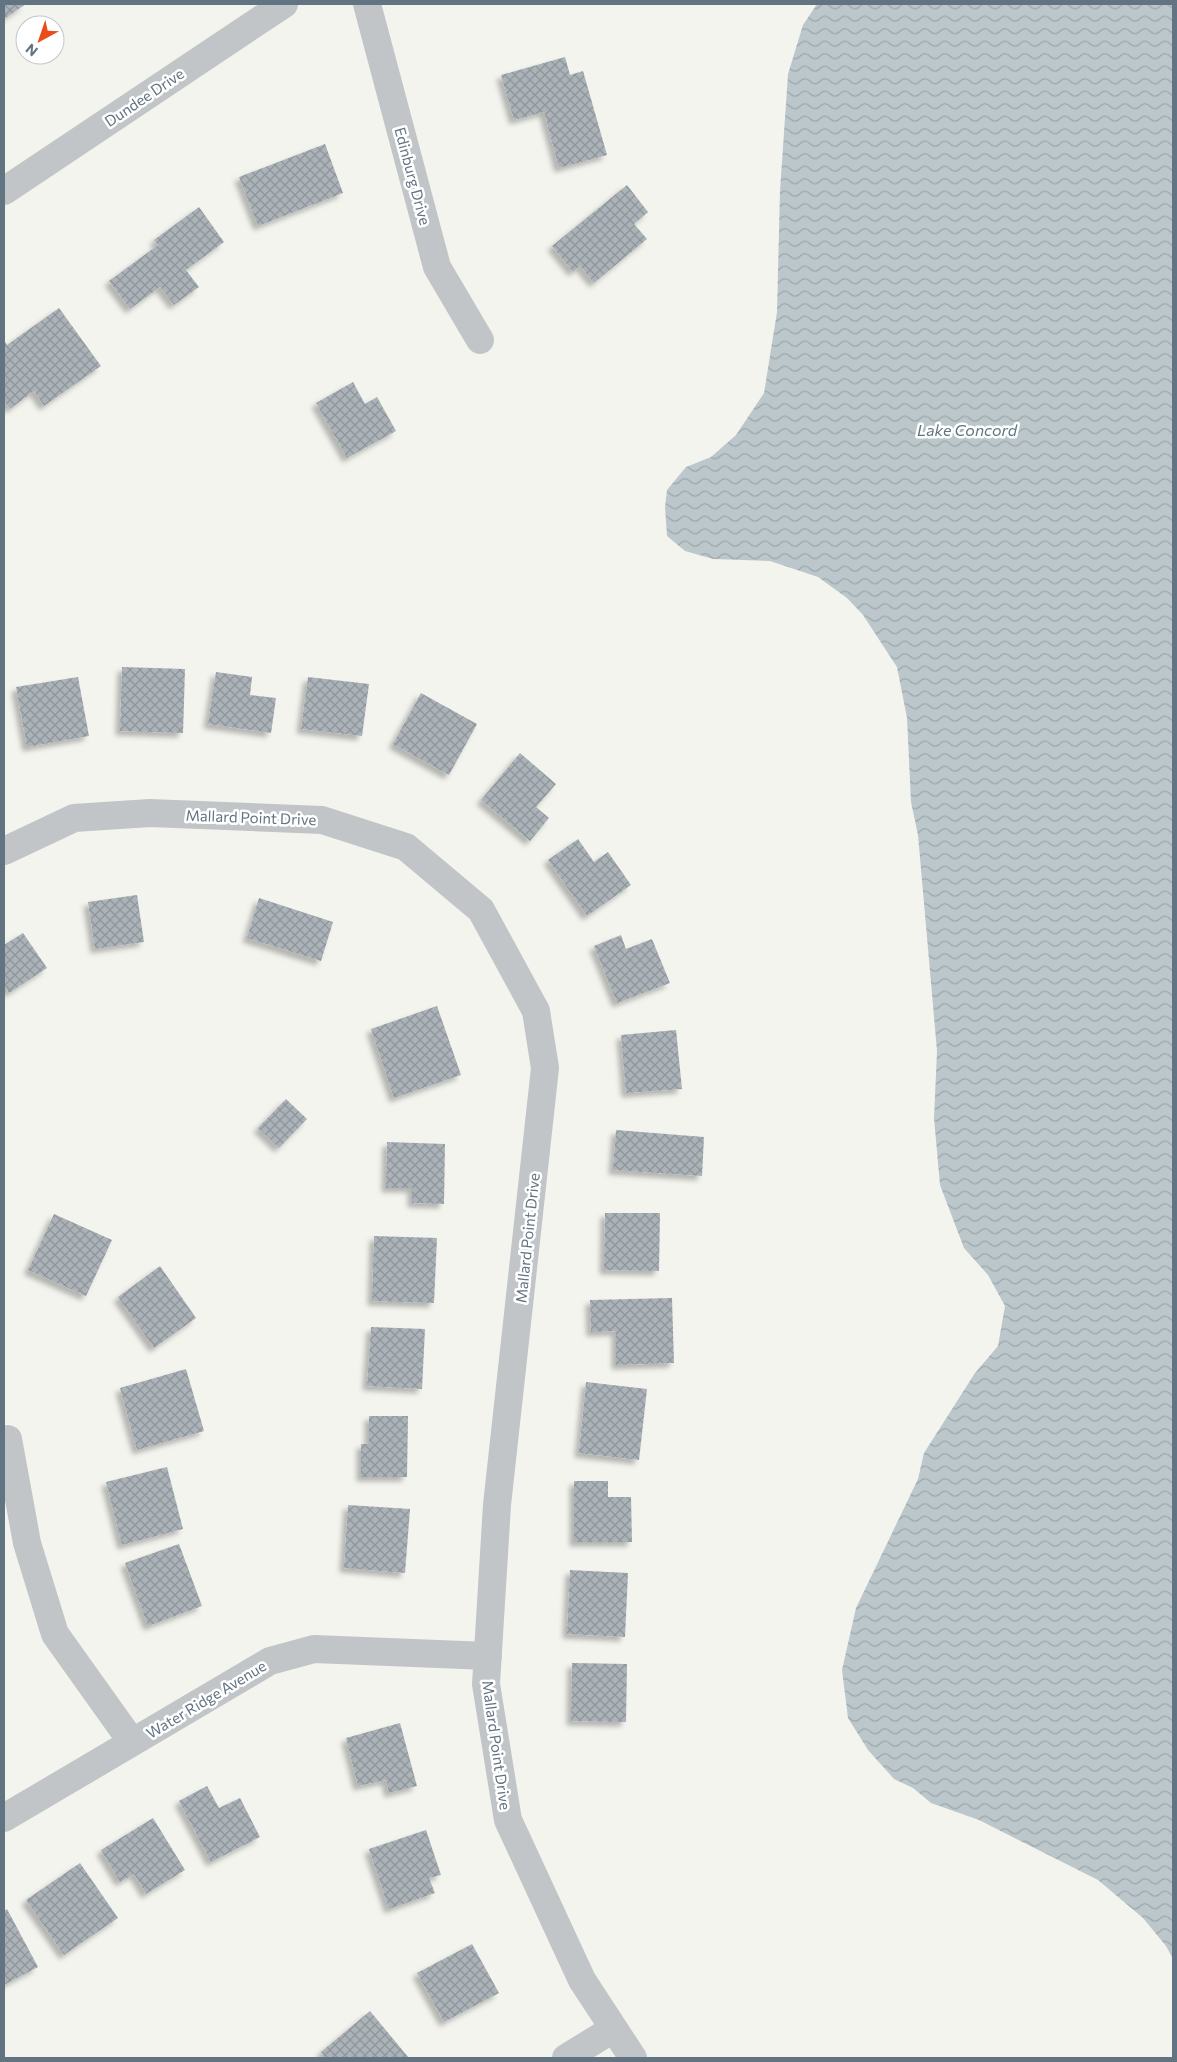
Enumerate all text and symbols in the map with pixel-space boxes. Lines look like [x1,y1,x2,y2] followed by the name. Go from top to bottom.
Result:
[15,15,65,65] north arrow
[22,40,41,60] text: N
[101,64,187,130] street label: Dundee Drive
[391,125,435,227] street label: Edinburg Drive
[917,420,1018,439] water label: Lake Concord
[185,806,317,828] street label: Mallard Point Drive
[511,1172,543,1304] street label: Mallard Point Drive
[143,1656,269,1742] street label: Water Ridge Avenue
[479,1679,515,1811] street label: Mallard Point Drive

